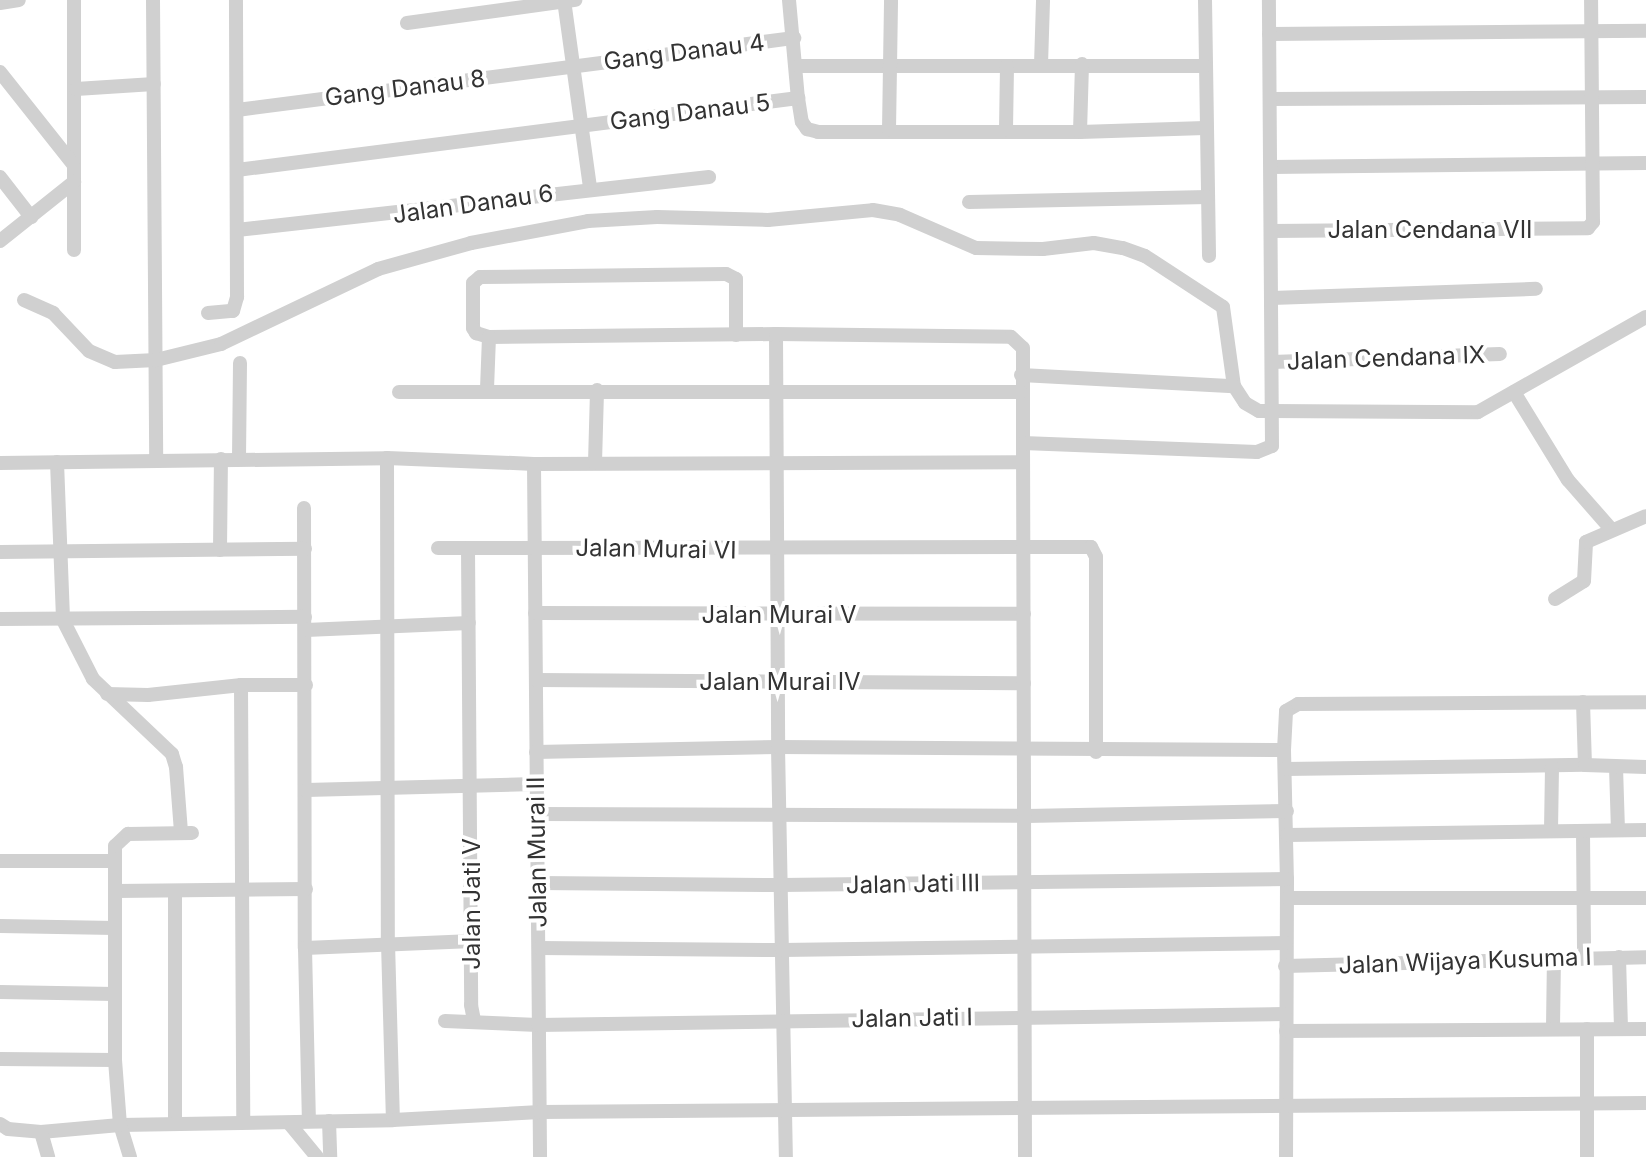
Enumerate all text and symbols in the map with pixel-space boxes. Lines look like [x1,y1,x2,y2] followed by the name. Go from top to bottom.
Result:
[602,28,766,76] street label: Gang Danau 4
[323,64,487,112] street label: Gang Danau 8
[608,88,772,136] street label: Gang Danau 5
[391,178,555,230] street label: Jalan Danau 6
[1327,216,1533,244] street label: Jalan Cendana VII
[1286,340,1486,376] street label: Jalan Cendana IX
[575,533,737,565] street label: Jalan Murai VI
[702,601,856,629] street label: Jalan Murai V
[699,668,861,696] street label: Jalan Murai IV
[521,776,553,928] street label: Jalan Murai II
[458,838,486,970] street label: Jalan Jati V
[846,868,980,900] street label: Jalan Jati III
[1338,942,1592,980] street label: Jalan Wijaya Kusuma I
[851,1003,973,1033] street label: Jalan Jati I

